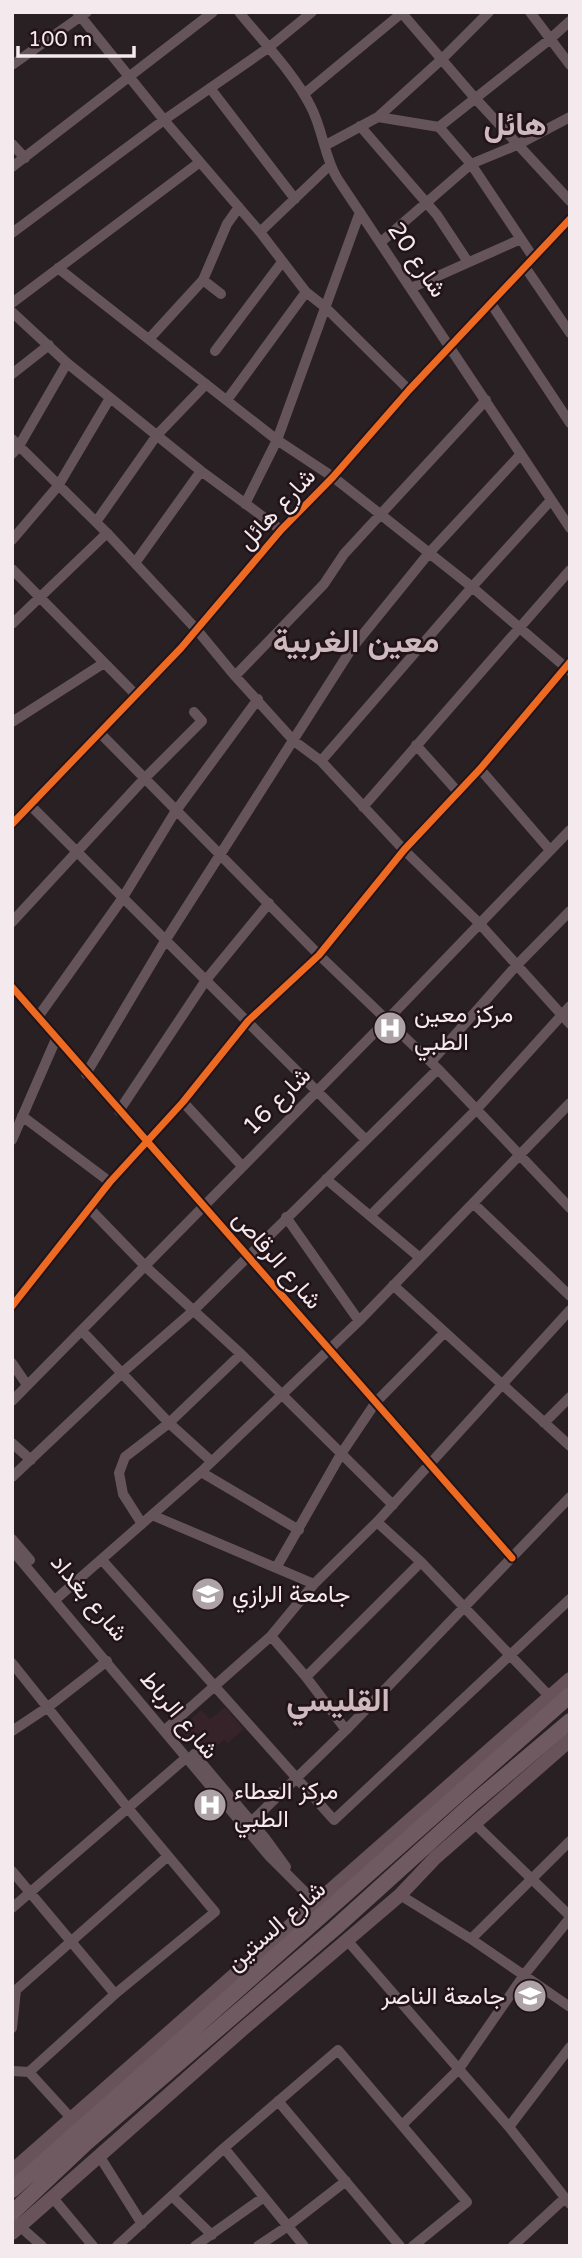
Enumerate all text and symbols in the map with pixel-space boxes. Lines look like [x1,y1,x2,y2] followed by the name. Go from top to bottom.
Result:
[18,14,133,58] scale bar
[28,27,92,52] text: 100 m
[483,106,547,144] district label: هائل
[380,217,453,304] street label: شارع 20
[232,462,323,556] street label: شارع هائل
[273,623,439,661] district label: معين الغربية
[414,1000,513,1061] place label: مركز معين الطبي
[371,1009,409,1047] hospital icon: مركز معين الطبي
[237,1061,318,1142] street label: شارع 16
[225,1205,328,1316] street label: شارع الرقاص
[43,1548,134,1648] street label: شارع بغداد
[189,1575,227,1613] school or university icon: جامعة الرازي
[232,1580,350,1613] place label: جامعة الرازي
[133,1665,224,1766] street label: شارع الرباط
[286,1682,390,1727] district label: القليسي
[234,1777,338,1838] place label: مركز العطاء الطبي
[191,1786,229,1824] hospital icon: مركز العطاء الطبي
[220,1875,332,1978] street label: شارع الستين
[511,1977,549,2015] school or university icon: جامعة الناصر
[380,1982,505,2011] place label: جامعة الناصر

